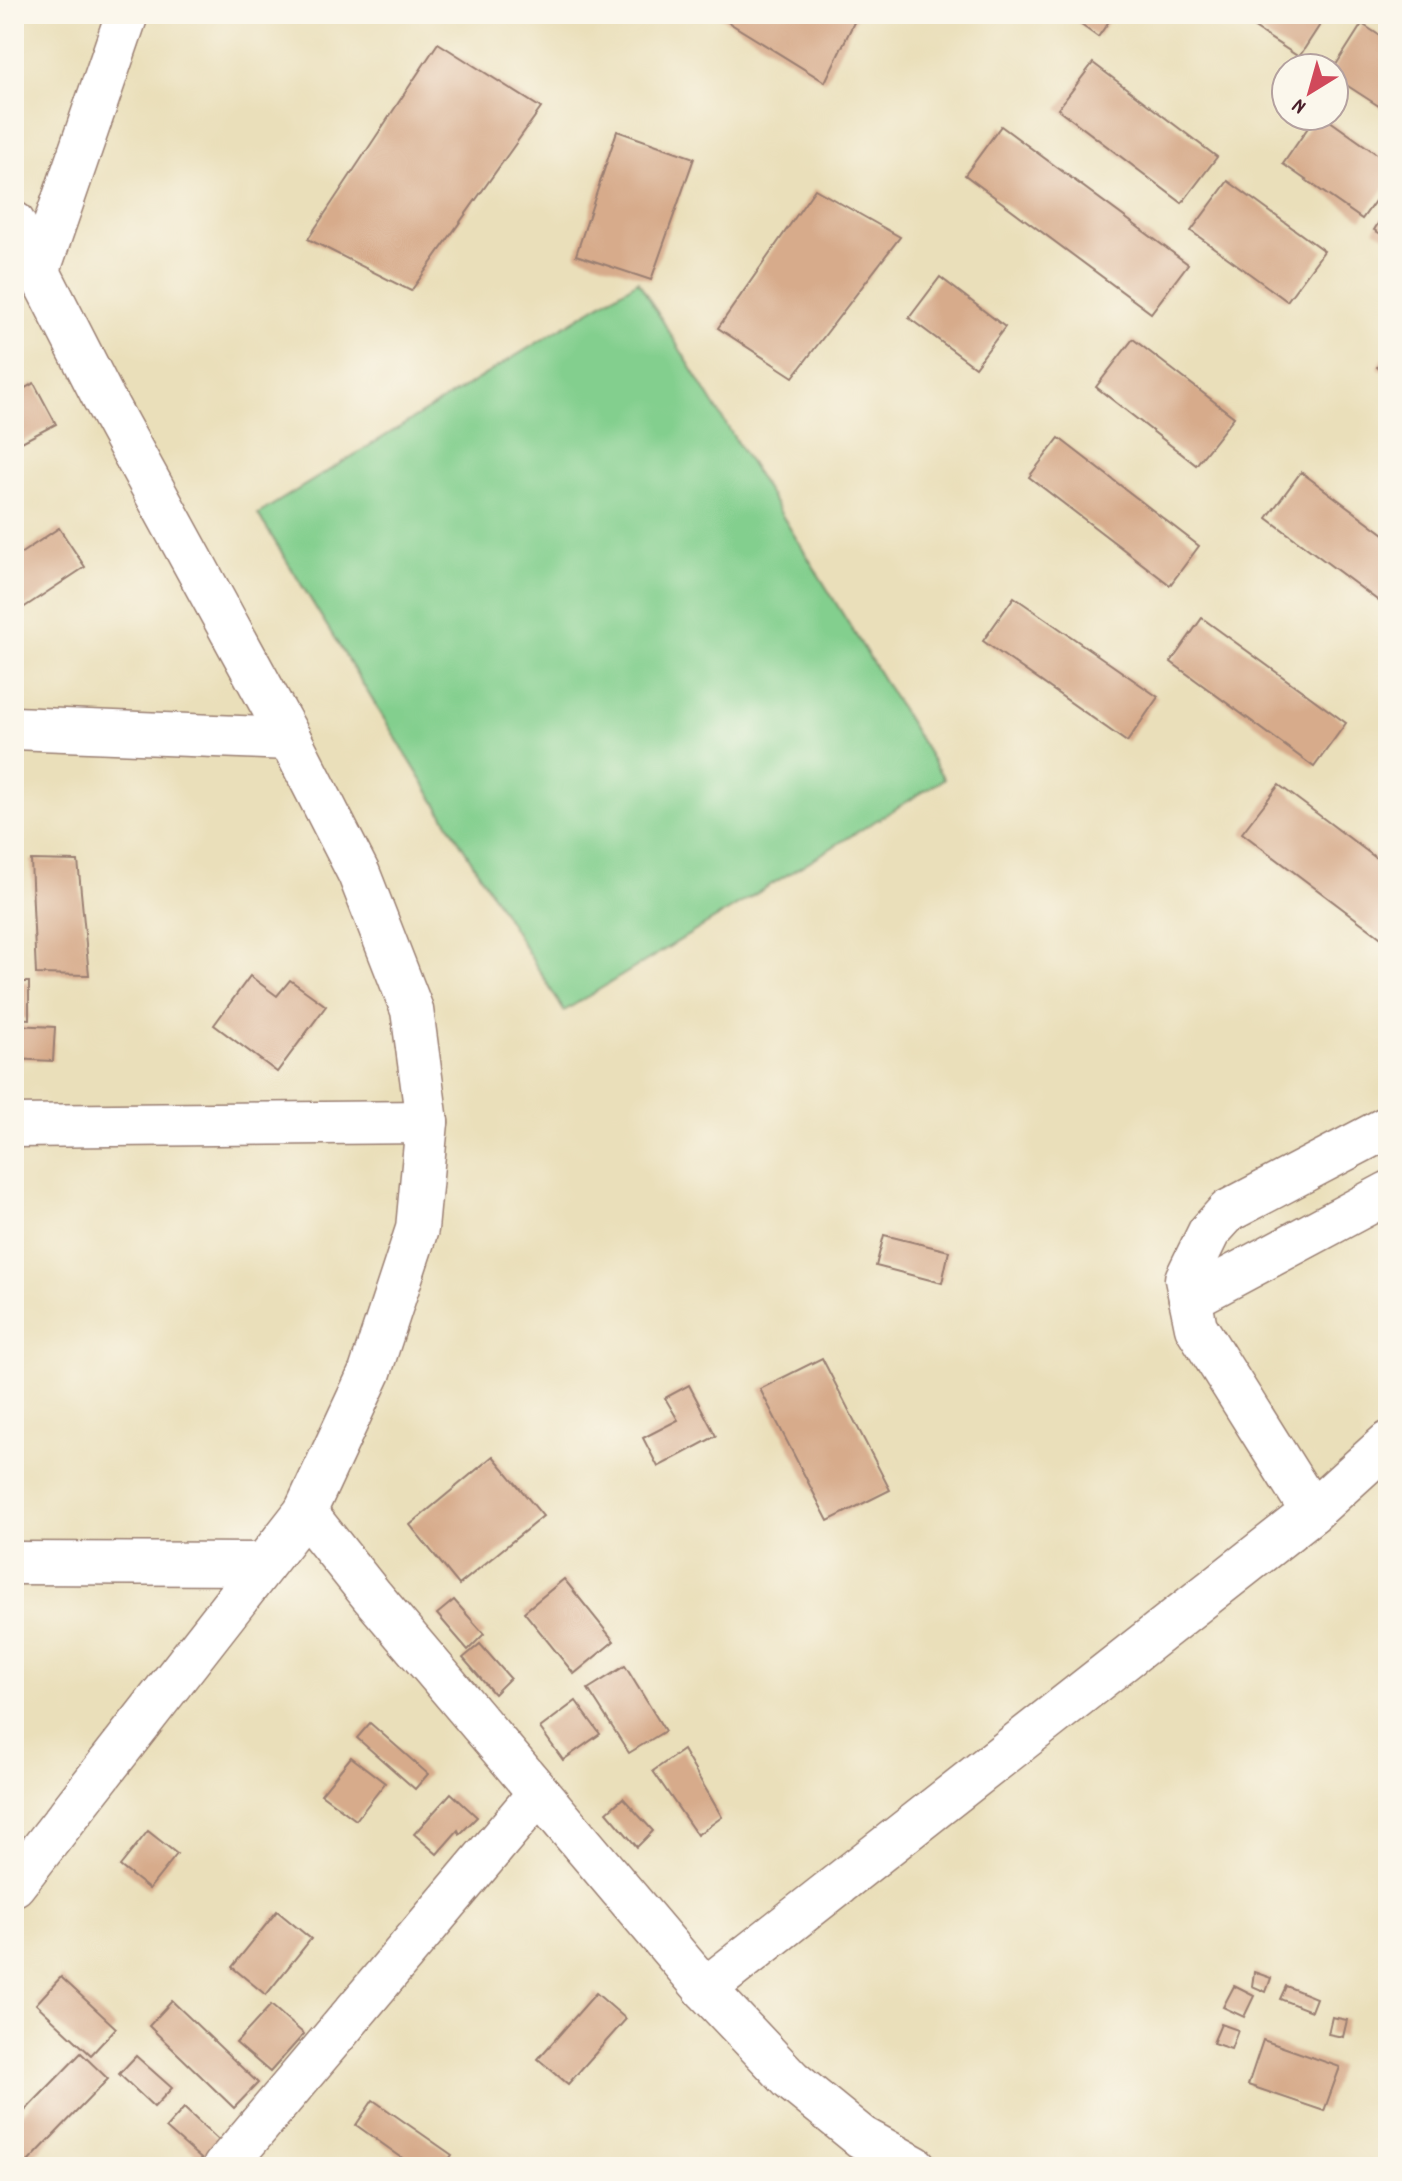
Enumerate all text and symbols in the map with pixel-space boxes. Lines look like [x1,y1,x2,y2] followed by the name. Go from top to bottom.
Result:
[1270,52,1350,132] north arrow
[1286,89,1314,121] text: N

